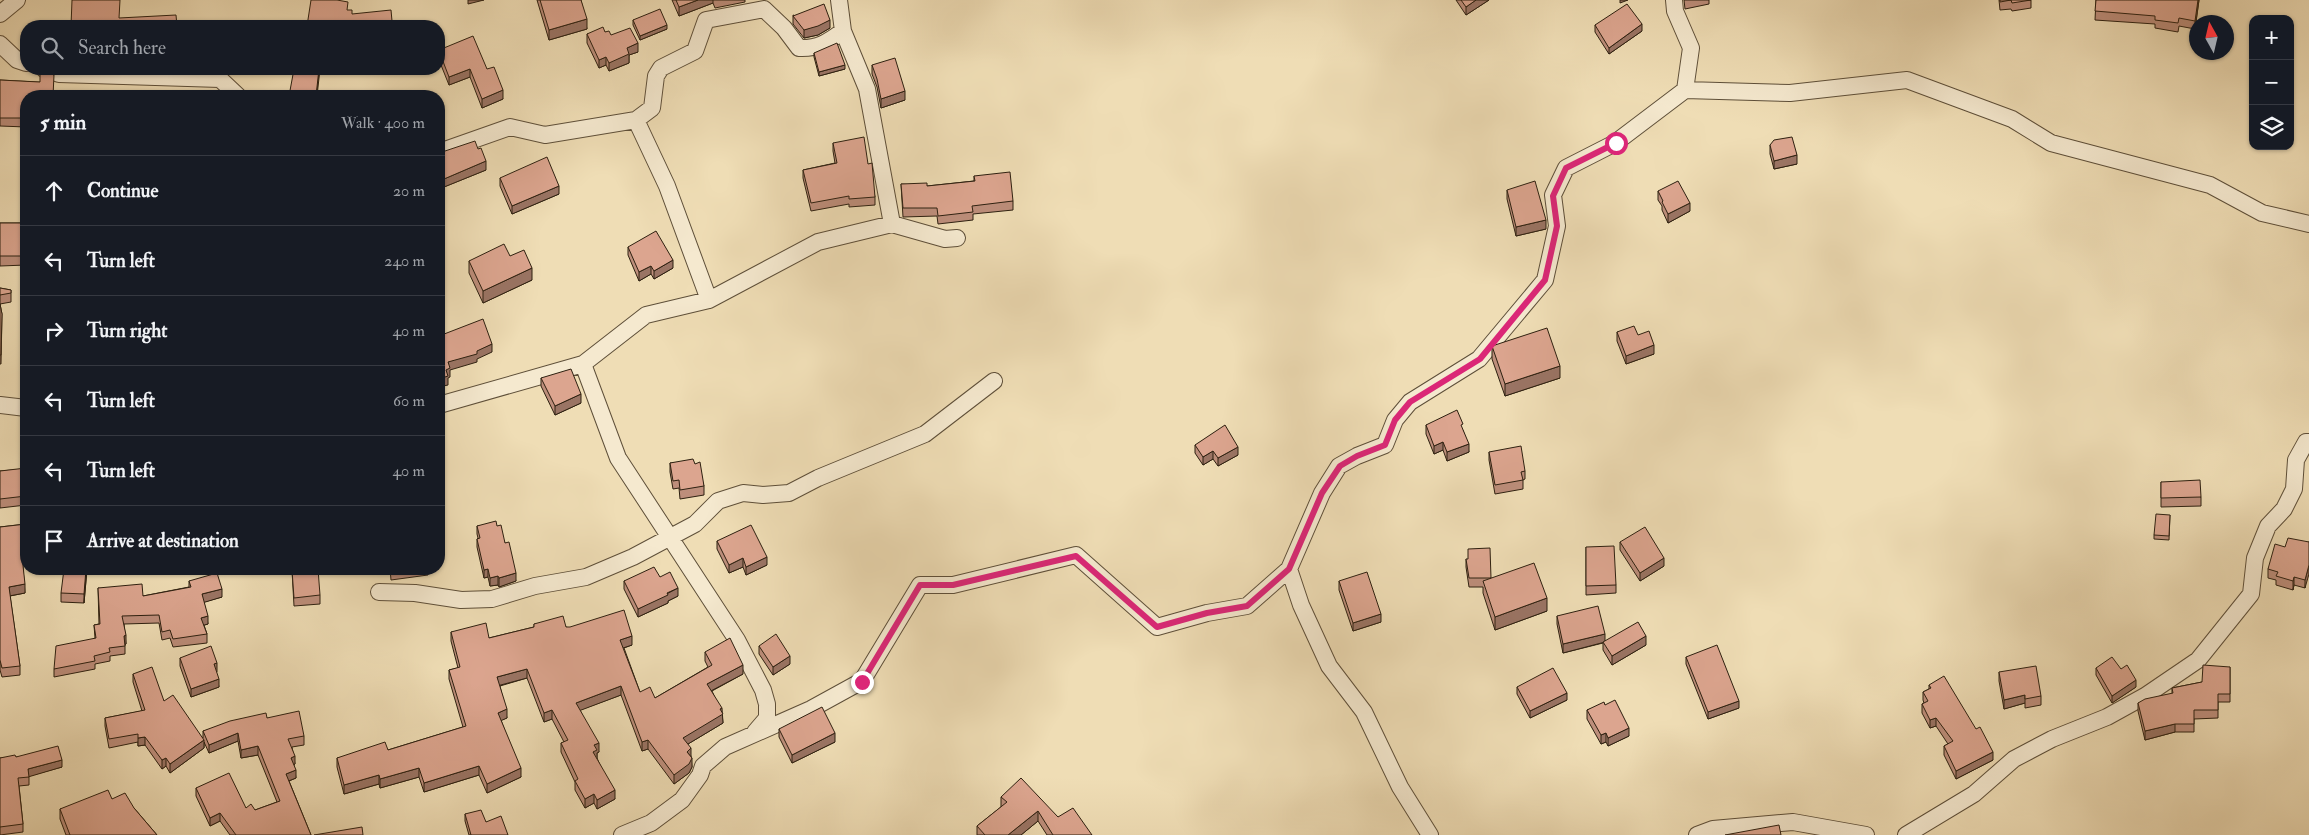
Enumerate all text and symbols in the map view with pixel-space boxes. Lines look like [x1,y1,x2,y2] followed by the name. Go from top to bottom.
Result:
[2189,15,2234,60] north arrow
[2249,15,2294,150] map controls
[2249,15,2294,60] button: +
[20,20,445,75] search box
[38,34,66,62] icon: search
[78,36,166,60] text: Search here
[2249,60,2294,105] button: −
[2249,105,2294,150] button: layers
[40,109,86,136] text: 5 min
[341,113,425,133] text: Walk · 400 m
[1605,132,1628,155] route start
[40,177,68,205] icon: ahead
[87,179,158,203] text: Continue
[393,181,425,201] text: 20 m
[40,247,68,275] icon: left
[87,249,155,273] text: Turn left
[384,251,425,271] text: 240 m
[40,317,68,345] icon: right
[87,319,167,343] text: Turn right
[392,321,425,341] text: 40 m
[40,387,68,415] icon: left
[87,389,155,413] text: Turn left
[393,391,425,411] text: 60 m
[40,457,68,485] icon: left
[87,459,155,483] text: Turn left
[392,461,425,481] text: 40 m
[40,527,68,555] icon: arrive
[87,529,239,553] text: Arrive at destination
[851,671,874,694] route end

